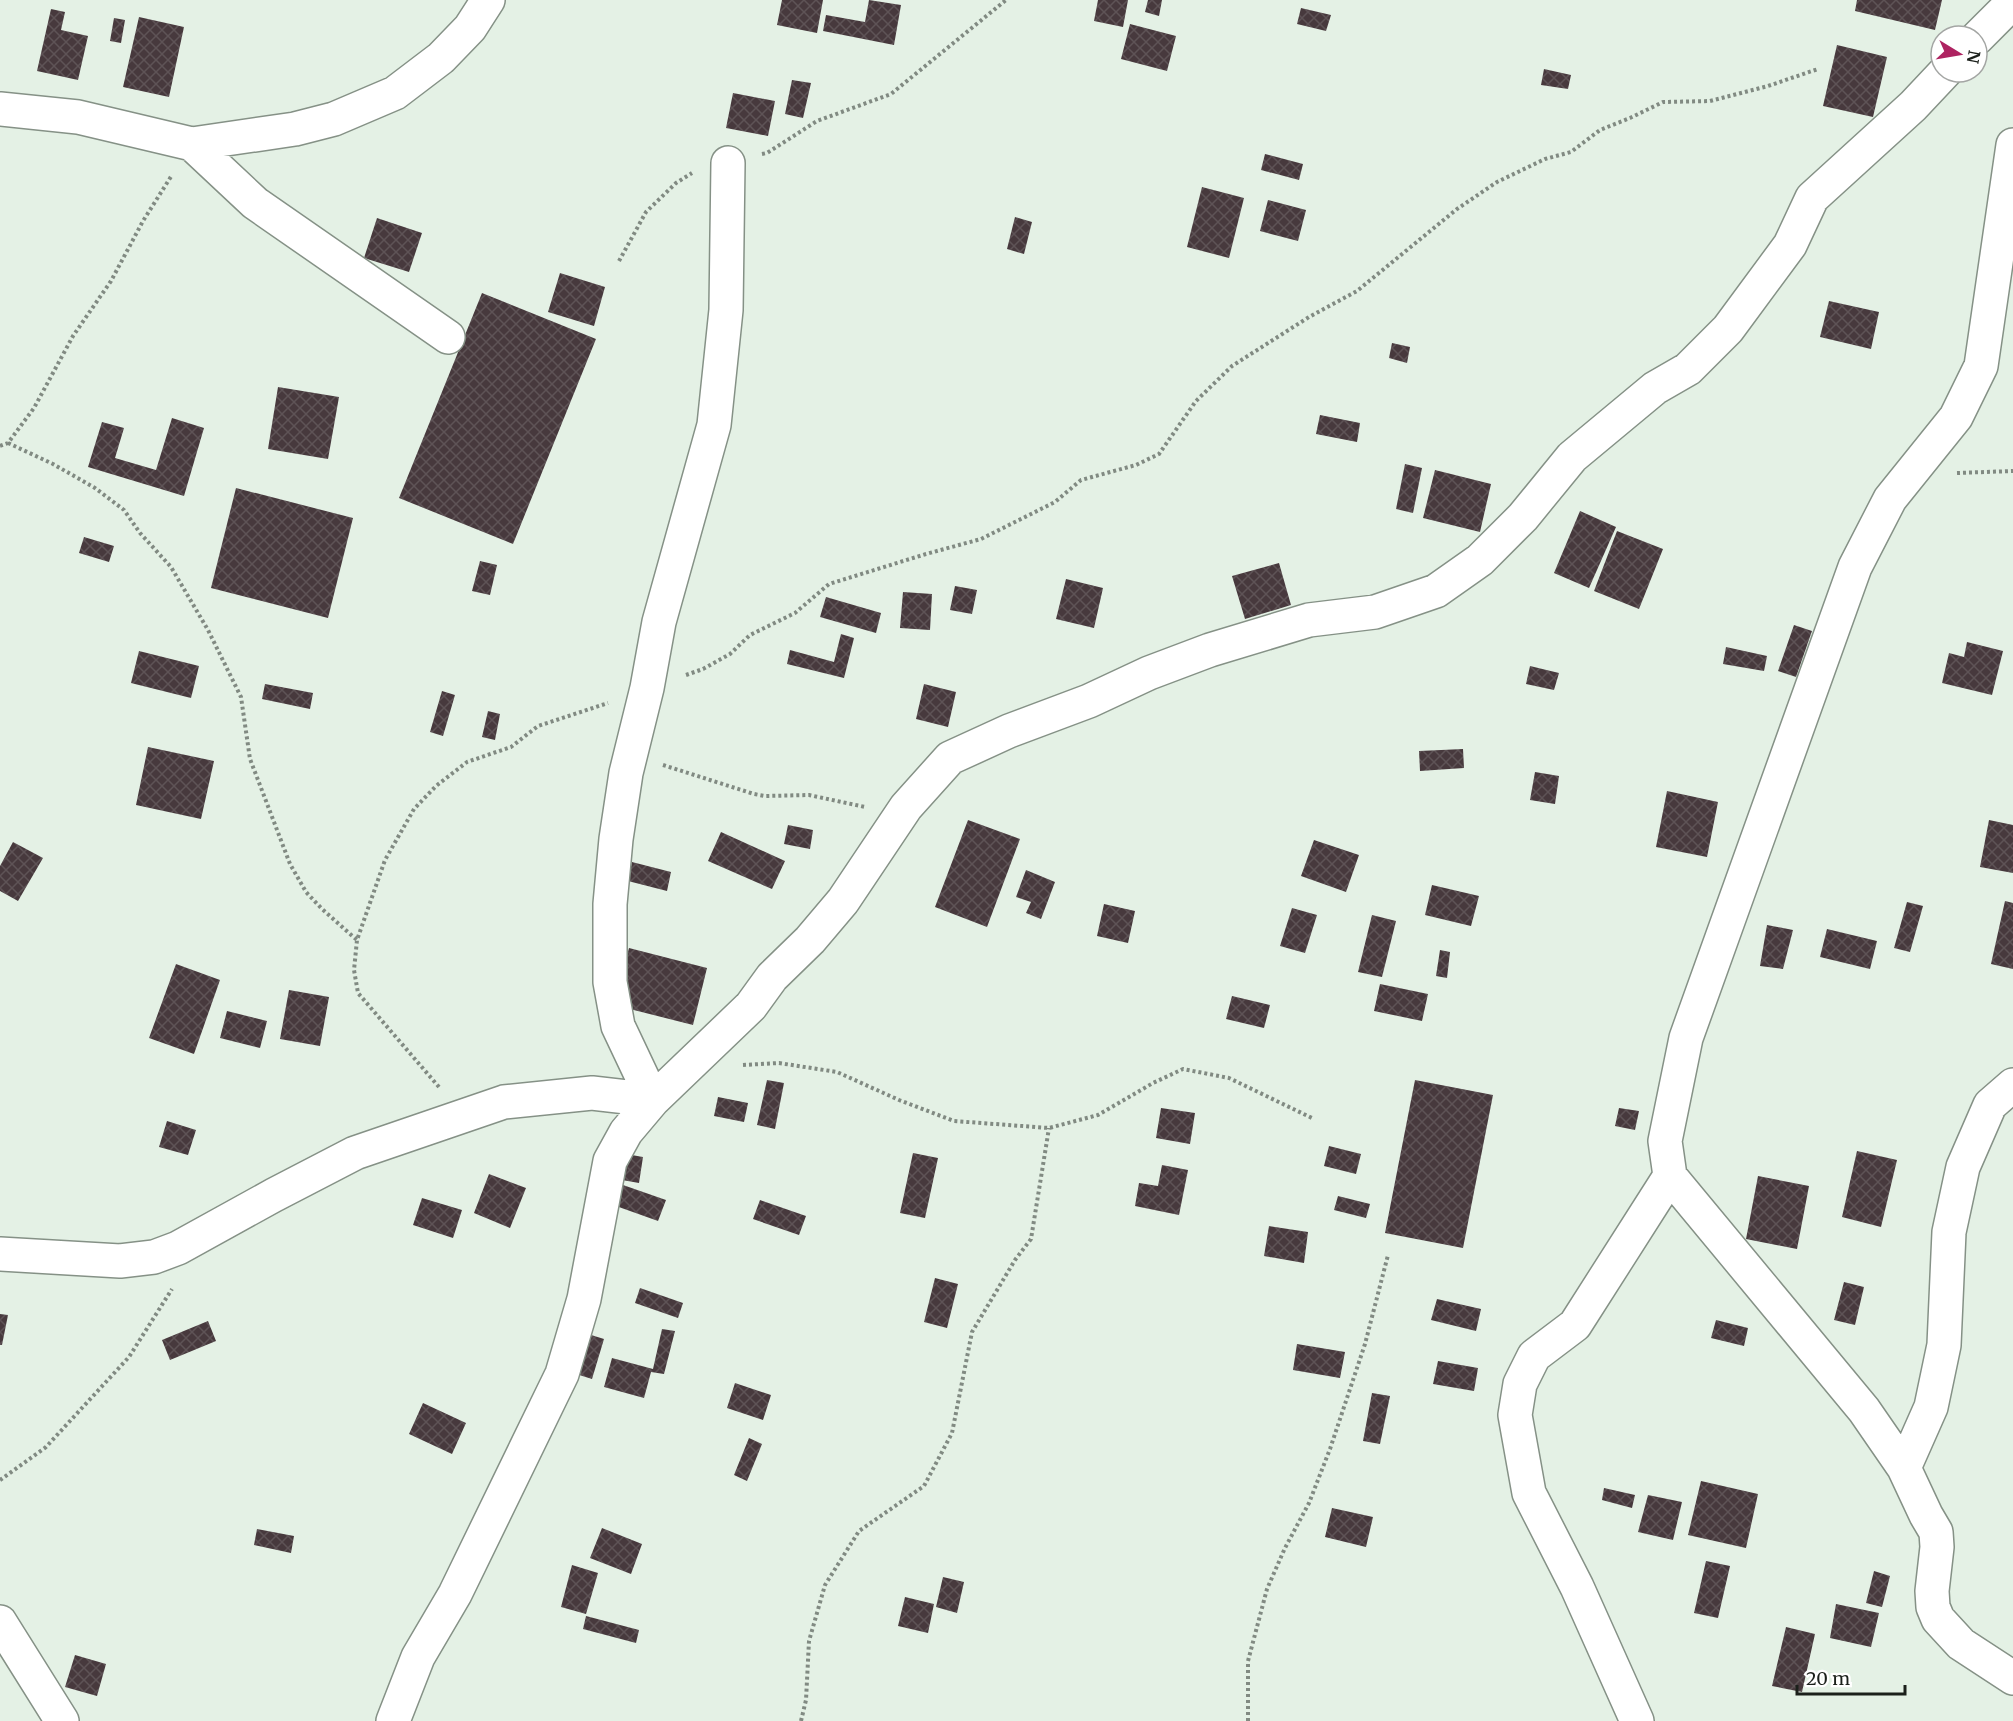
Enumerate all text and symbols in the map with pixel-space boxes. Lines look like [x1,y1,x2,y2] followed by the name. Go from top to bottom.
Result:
[1929,24,1989,84] north arrow
[1963,49,1985,65] text: N
[1797,1658,1905,1696] scale bar
[1806,1667,1850,1690] text: 20 m

